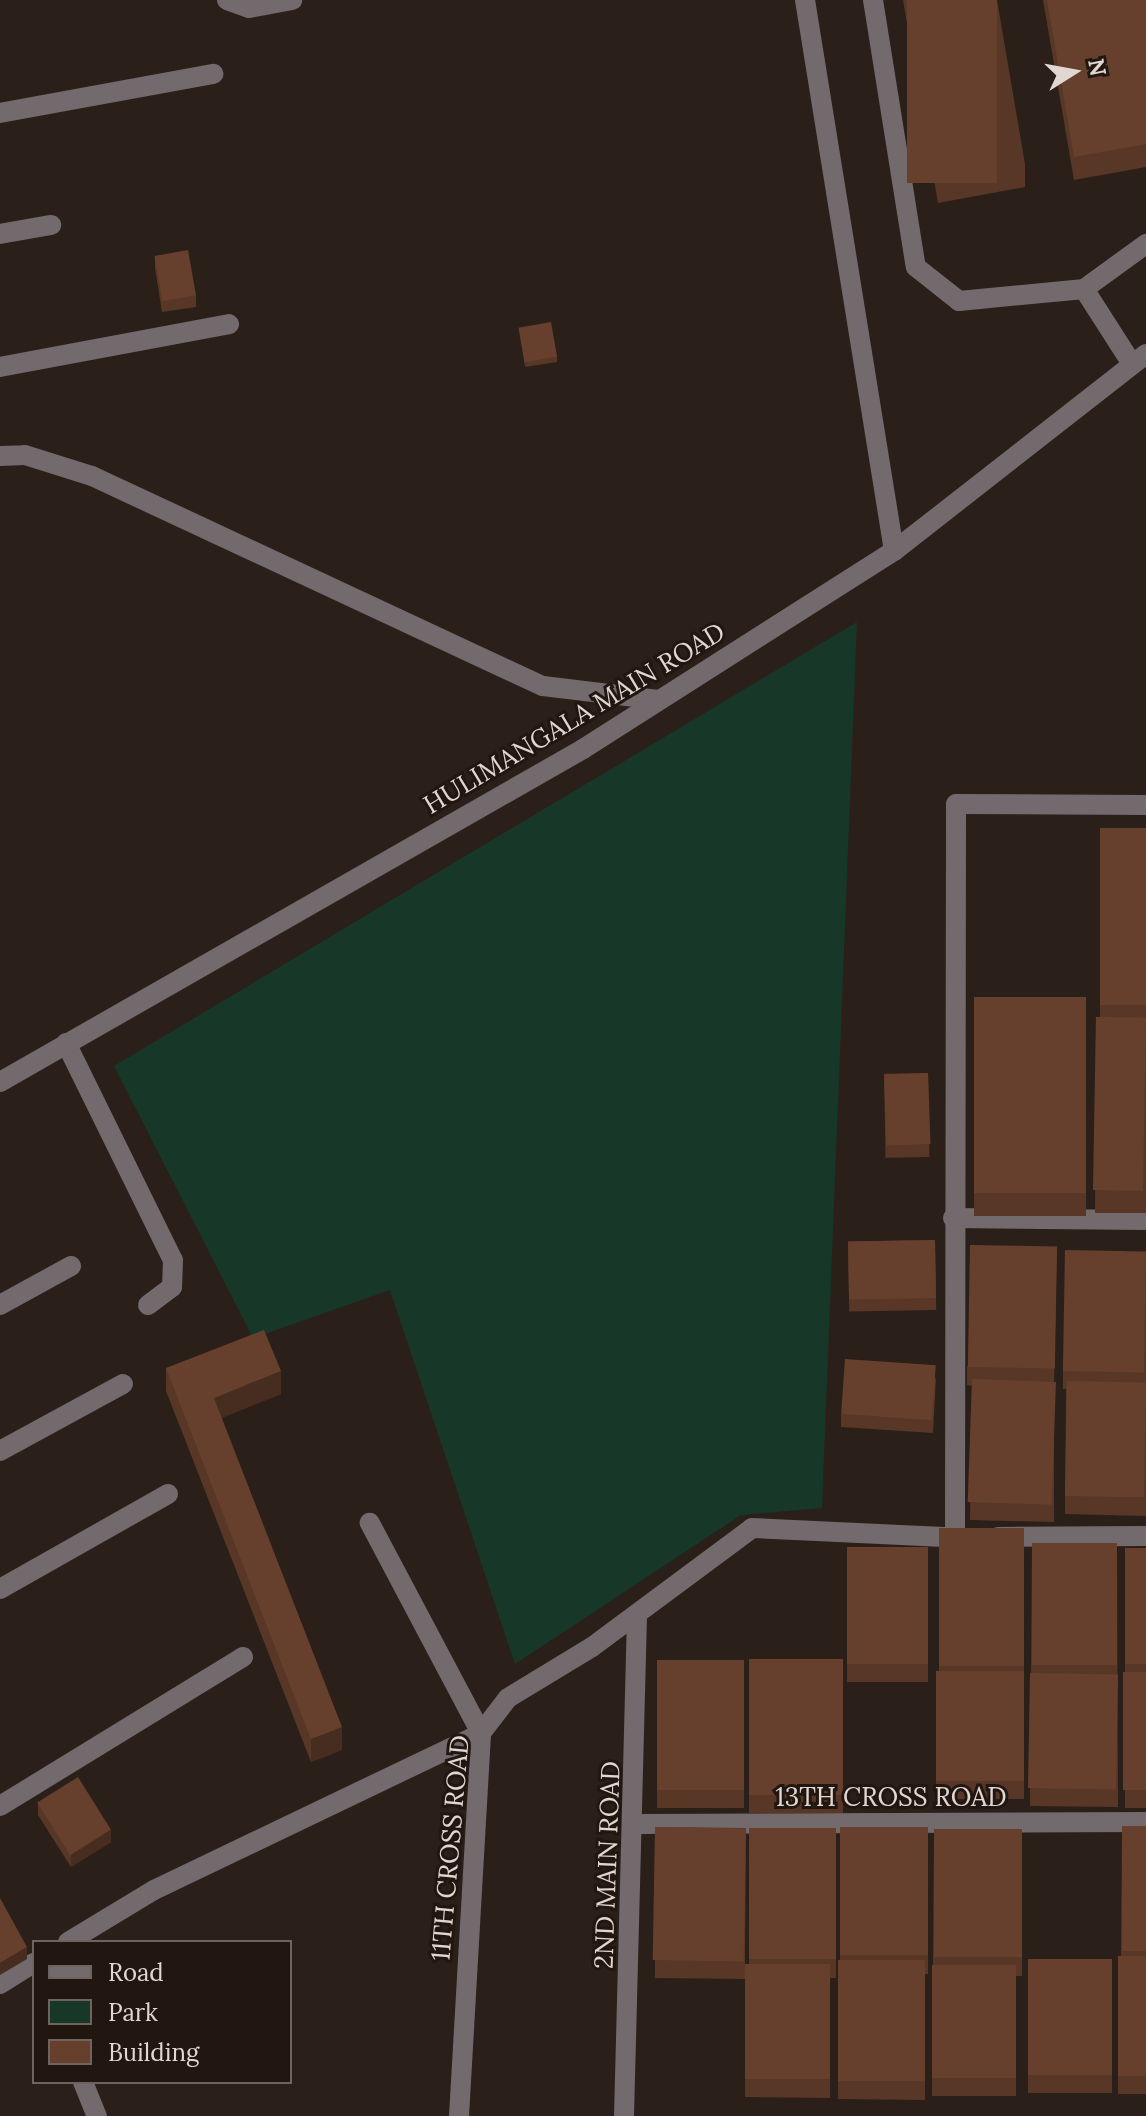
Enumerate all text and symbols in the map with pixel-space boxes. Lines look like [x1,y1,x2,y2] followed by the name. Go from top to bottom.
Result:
[1034,32,1114,112] north arrow
[1082,56,1113,78] text: N
[418,616,730,820] street label: HULIMANGALA MAIN ROAD
[425,1734,475,1962] street label: 11TH CROSS ROAD
[588,1761,626,1969] street label: 2ND MAIN ROAD
[775,1781,1007,1813] street label: 13TH CROSS ROAD
[32,1940,292,2084] legend
[108,1957,164,1988] text: Road
[108,1997,158,2028] text: Park
[108,2037,199,2068] text: Building

